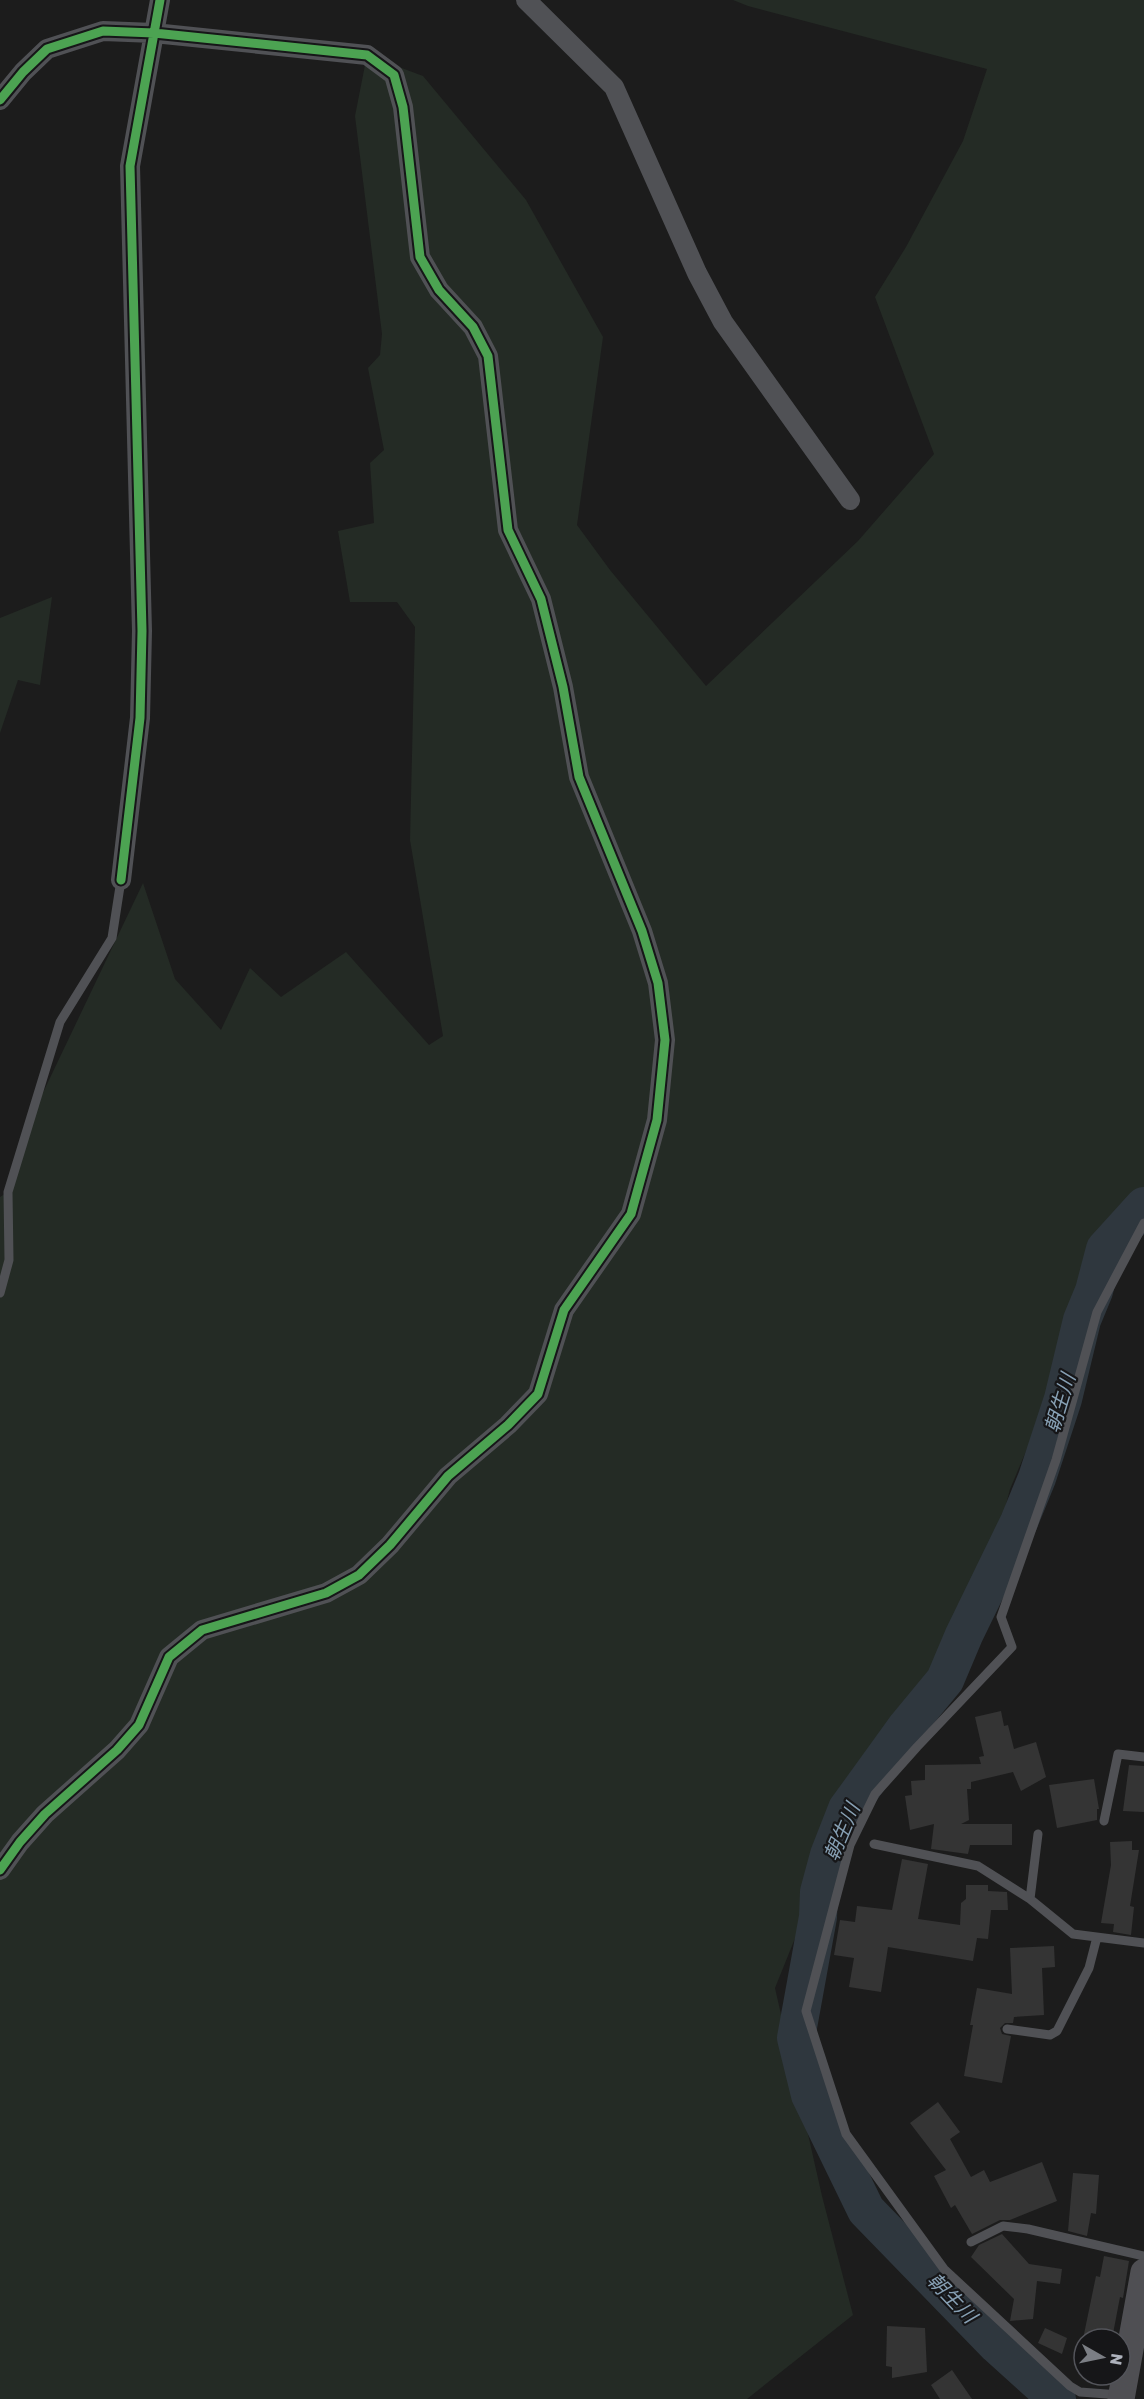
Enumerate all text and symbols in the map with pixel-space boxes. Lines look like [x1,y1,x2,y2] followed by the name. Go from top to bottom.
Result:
[1040,1369,1081,1435] water label: 朝生川
[819,1798,866,1864] water label: 朝生川
[923,2268,983,2329] water label: 朝生川
[1072,2327,1132,2387] north arrow
[1106,2352,1127,2366] text: N

